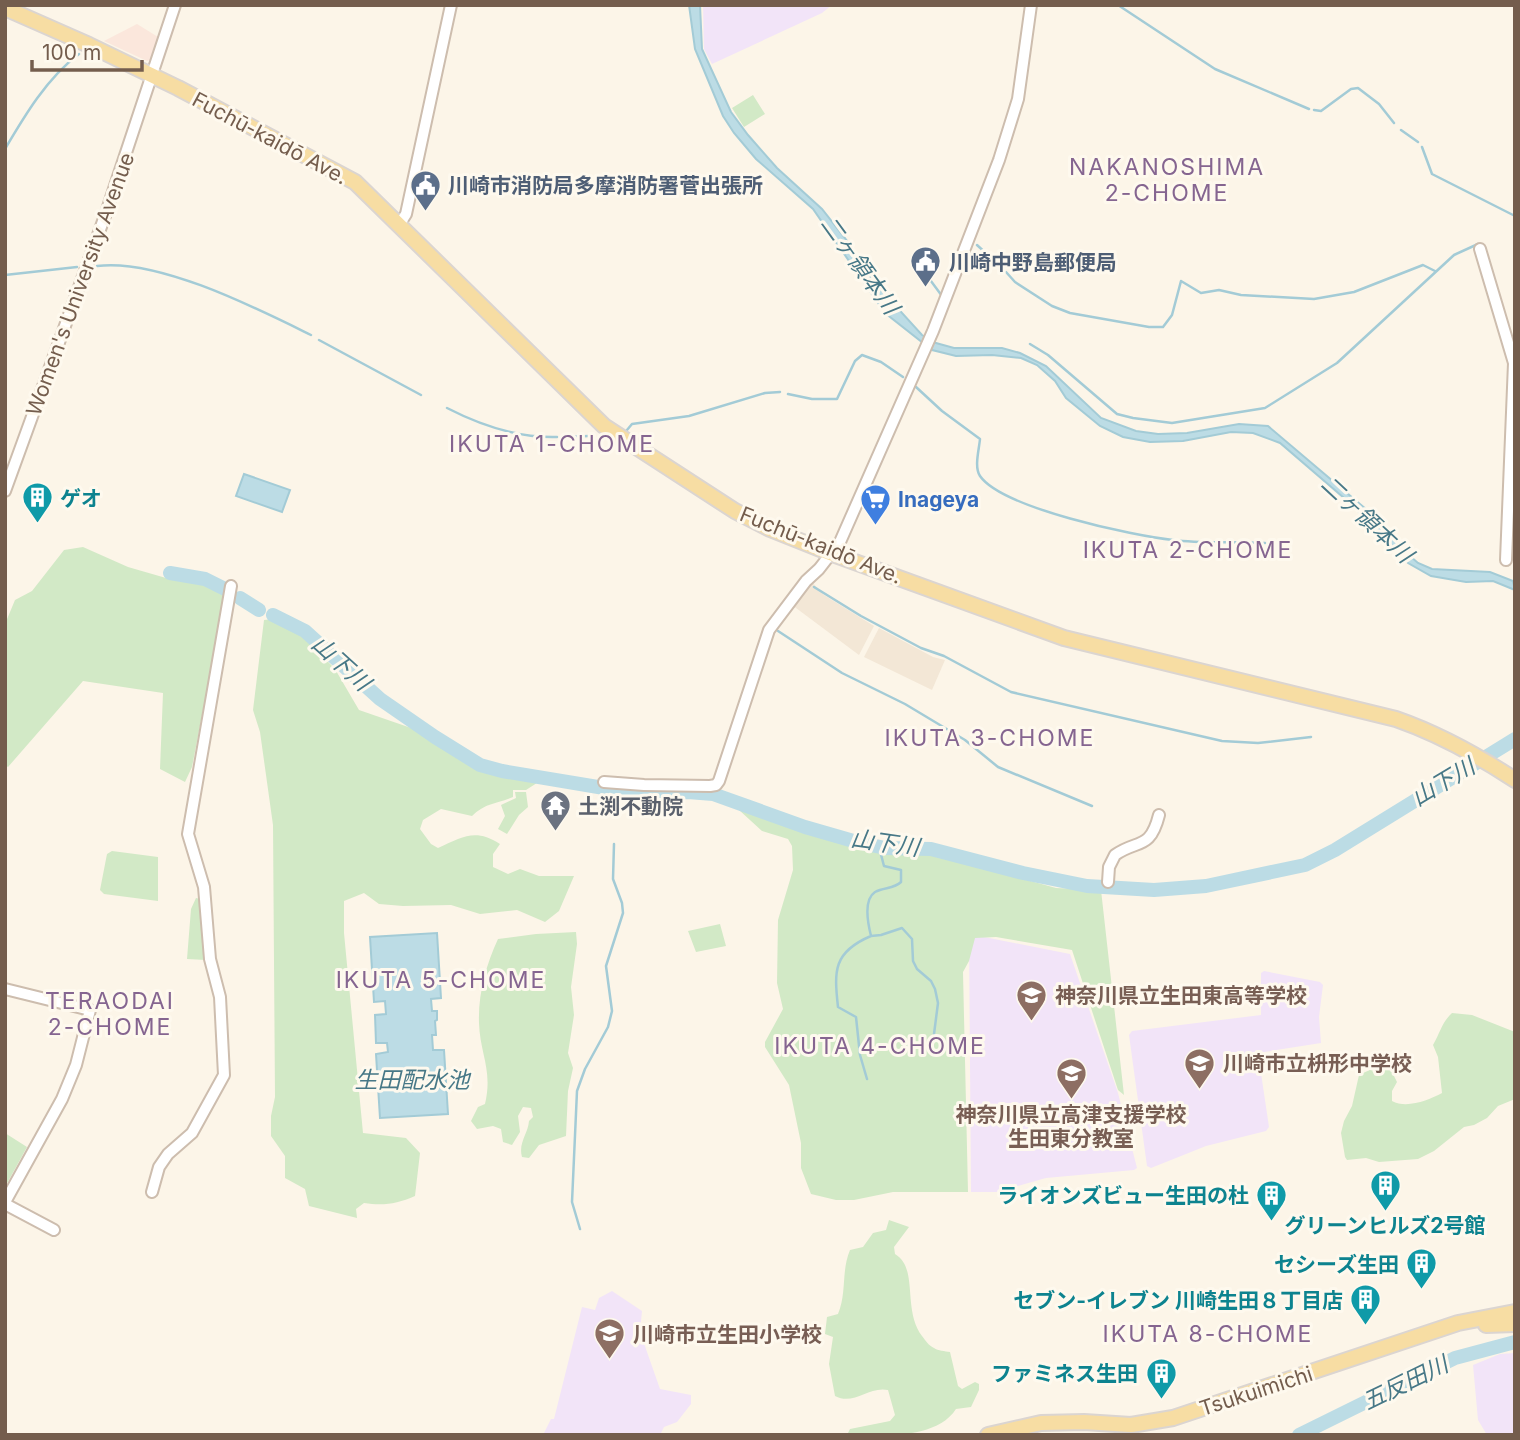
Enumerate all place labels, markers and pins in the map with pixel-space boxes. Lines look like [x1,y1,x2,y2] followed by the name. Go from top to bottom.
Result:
[408,168,442,212] public building icon: 川崎市消防局多摩消防署菅出張所
[448,173,763,198] place label: 川崎市消防局多摩消防署菅出張所
[909,245,943,289] public building icon: 川崎中野島郵便局
[949,250,1117,275] place label: 川崎中野島郵便局
[20,481,54,525] building icon: ゲオ
[858,482,892,526] supermarket icon: Inageya
[60,486,102,511] place label: ゲオ
[898,487,979,512] place label: Inageya
[538,789,572,833] temple icon: 土渕不動院
[578,794,683,819] place label: 土渕不動院
[1015,978,1049,1022] school or university icon: 神奈川県立生田東高等学校
[1055,983,1307,1008] place label: 神奈川県立生田東高等学校
[1183,1046,1217,1090] school or university icon: 川崎市立枡形中学校
[1223,1051,1412,1076] place label: 川崎市立枡形中学校
[1054,1057,1088,1101] school or university icon: 神奈川県立高津支援学校 生田東分教室
[956,1102,1187,1151] place label: 神奈川県立高津支援学校 生田東分教室
[1368,1168,1402,1212] building icon: グリーンヒルズ2号館
[1255,1178,1289,1222] building icon: ライオンズビュー生田の杜
[997,1183,1249,1208] place label: ライオンズビュー生田の杜
[1284,1213,1486,1238] place label: グリーンヒルズ2号館
[1405,1247,1439,1291] building icon: セシーズ生田
[1274,1252,1399,1277] place label: セシーズ生田
[1349,1283,1383,1327] building icon: セブン-イレブン 川崎生田８丁目店
[1013,1288,1343,1313] place label: セブン-イレブン 川崎生田８丁目店
[593,1317,627,1361] school or university icon: 川崎市立生田小学校
[633,1322,822,1347] place label: 川崎市立生田小学校
[1144,1356,1178,1400] building icon: ファミネス生田
[991,1361,1138,1386] place label: ファミネス生田

